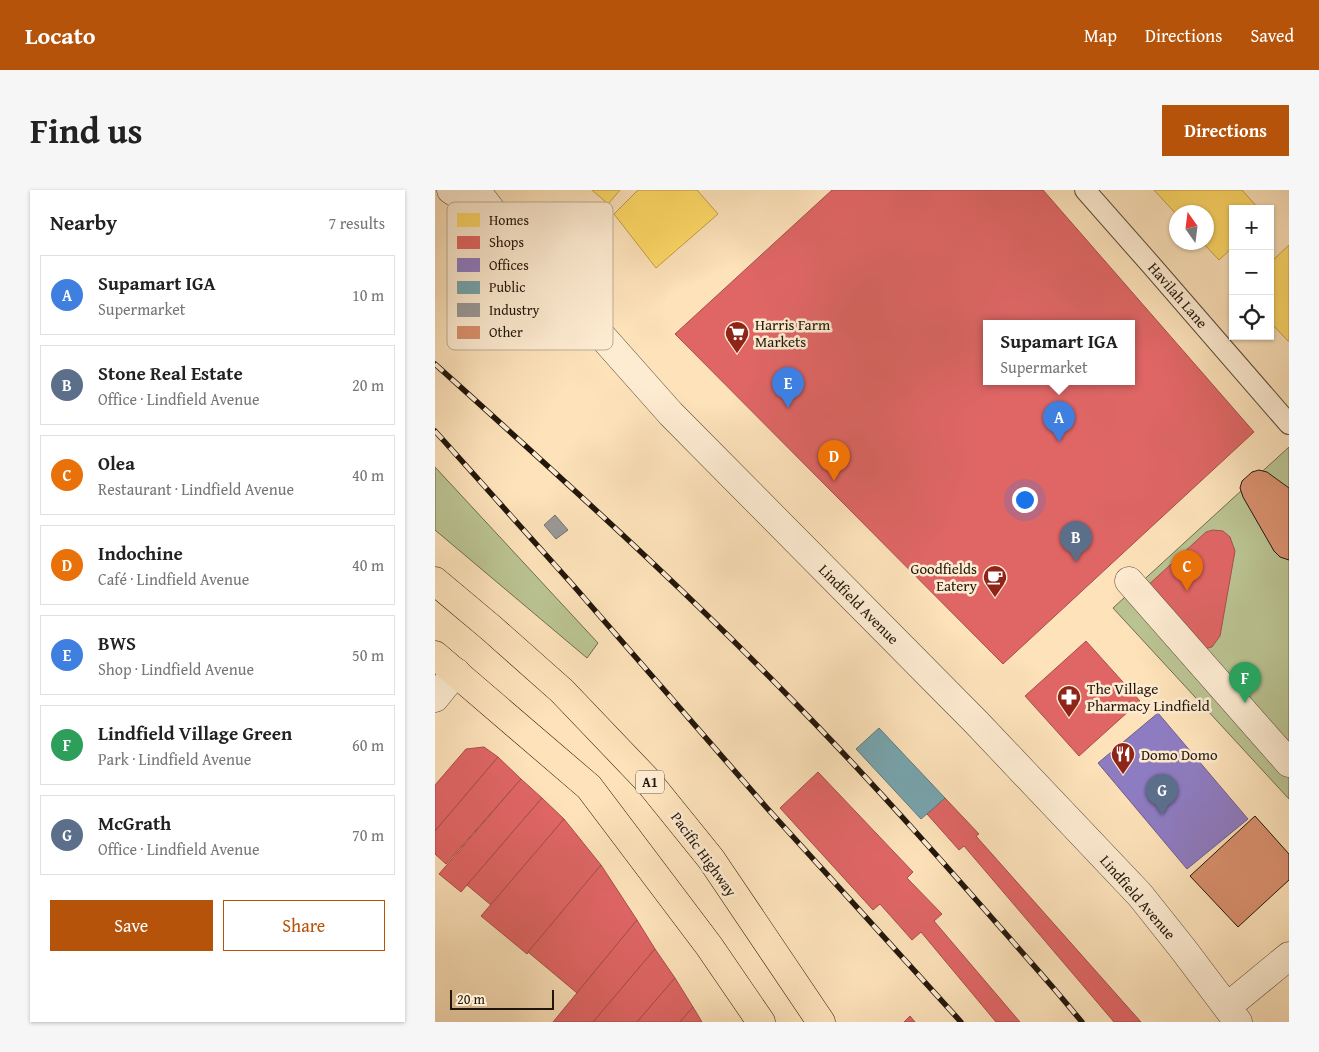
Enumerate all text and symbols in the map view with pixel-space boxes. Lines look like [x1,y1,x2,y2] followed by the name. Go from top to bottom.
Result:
[25,18,96,53] text: Locato
[1084,22,1117,49] text: Map
[1145,22,1222,49] text: Directions
[1250,22,1294,49] text: Saved
[30,105,143,156] text: Find us
[1162,105,1289,156] button: Directions
[447,202,613,350] legend
[1169,205,1214,250] north arrow
[1229,205,1274,340] map controls
[1229,205,1274,250] button: +
[50,207,117,238] text: Nearby
[489,210,529,230] text: Homes
[328,211,385,235] text: 7 results
[489,232,524,252] text: Shops
[1229,250,1274,295] button: −
[489,255,529,275] text: Offices
[1143,257,1213,333] street label: Havilah Lane
[98,269,216,297] text: Supamart IGA
[489,277,525,297] text: Public
[62,283,72,307] text: A
[352,283,384,307] text: 10 m
[1229,295,1274,340] button: locate
[98,297,185,321] text: Supermarket
[489,300,539,320] text: Industry
[755,314,831,352] place label: Harris Farm Markets
[724,320,750,354] supermarket icon: Harris Farm Markets
[983,320,1135,385] popup
[489,322,523,342] text: Other
[1000,327,1118,355] text: Supamart IGA
[1000,355,1088,379] text: Supermarket
[98,359,243,387] text: Stone Real Estate
[772,367,804,408] pin: E
[62,373,72,397] text: B
[352,373,384,397] text: 20 m
[98,387,259,411] text: Office · Lindfield Avenue
[1043,401,1075,442] pin: A
[818,440,850,481] pin: D
[98,449,135,477] text: Olea
[62,463,72,487] text: C
[352,463,384,487] text: 40 m
[98,477,294,501] text: Restaurant · Lindfield Avenue
[1012,487,1038,513] your location
[1060,521,1092,562] pin: B
[98,539,183,567] text: Indochine
[1171,550,1203,591] pin: C
[62,553,72,577] text: D
[352,553,384,577] text: 40 m
[911,558,978,596] place label: Goodfields Eatery
[814,559,904,649] street label: Lindfield Avenue
[982,564,1008,598] cafe icon: Goodfields Eatery
[98,567,249,591] text: Café · Lindfield Avenue
[98,629,136,657] text: BWS
[63,643,71,667] text: E
[352,643,384,667] text: 50 m
[98,657,254,681] text: Shop · Lindfield Avenue
[1229,662,1261,703] pin: F
[1087,678,1210,716] place label: The Village Pharmacy Lindfield
[1056,684,1082,718] pharmacy icon: The Village Pharmacy Lindfield
[98,719,292,747] text: Lindfield Village Green
[63,733,71,757] text: F
[352,733,384,757] text: 60 m
[1110,741,1136,775] restaurant icon: Domo Domo
[1141,744,1218,765] place label: Domo Domo
[98,747,251,771] text: Park · Lindfield Avenue
[636,770,664,794] road number: A1
[1146,774,1178,815] pin: G
[666,807,742,901] street label: Pacific Highway
[98,809,171,837] text: McGrath
[62,823,72,847] text: G
[352,823,384,847] text: 70 m
[98,837,259,861] text: Office · Lindfield Avenue
[1095,850,1181,944] street label: Lindfield Avenue
[50,900,213,951] button: Save
[223,900,385,951] button: Share
[450,987,554,1010] scale bar
[457,989,485,1009] text: 20 m

